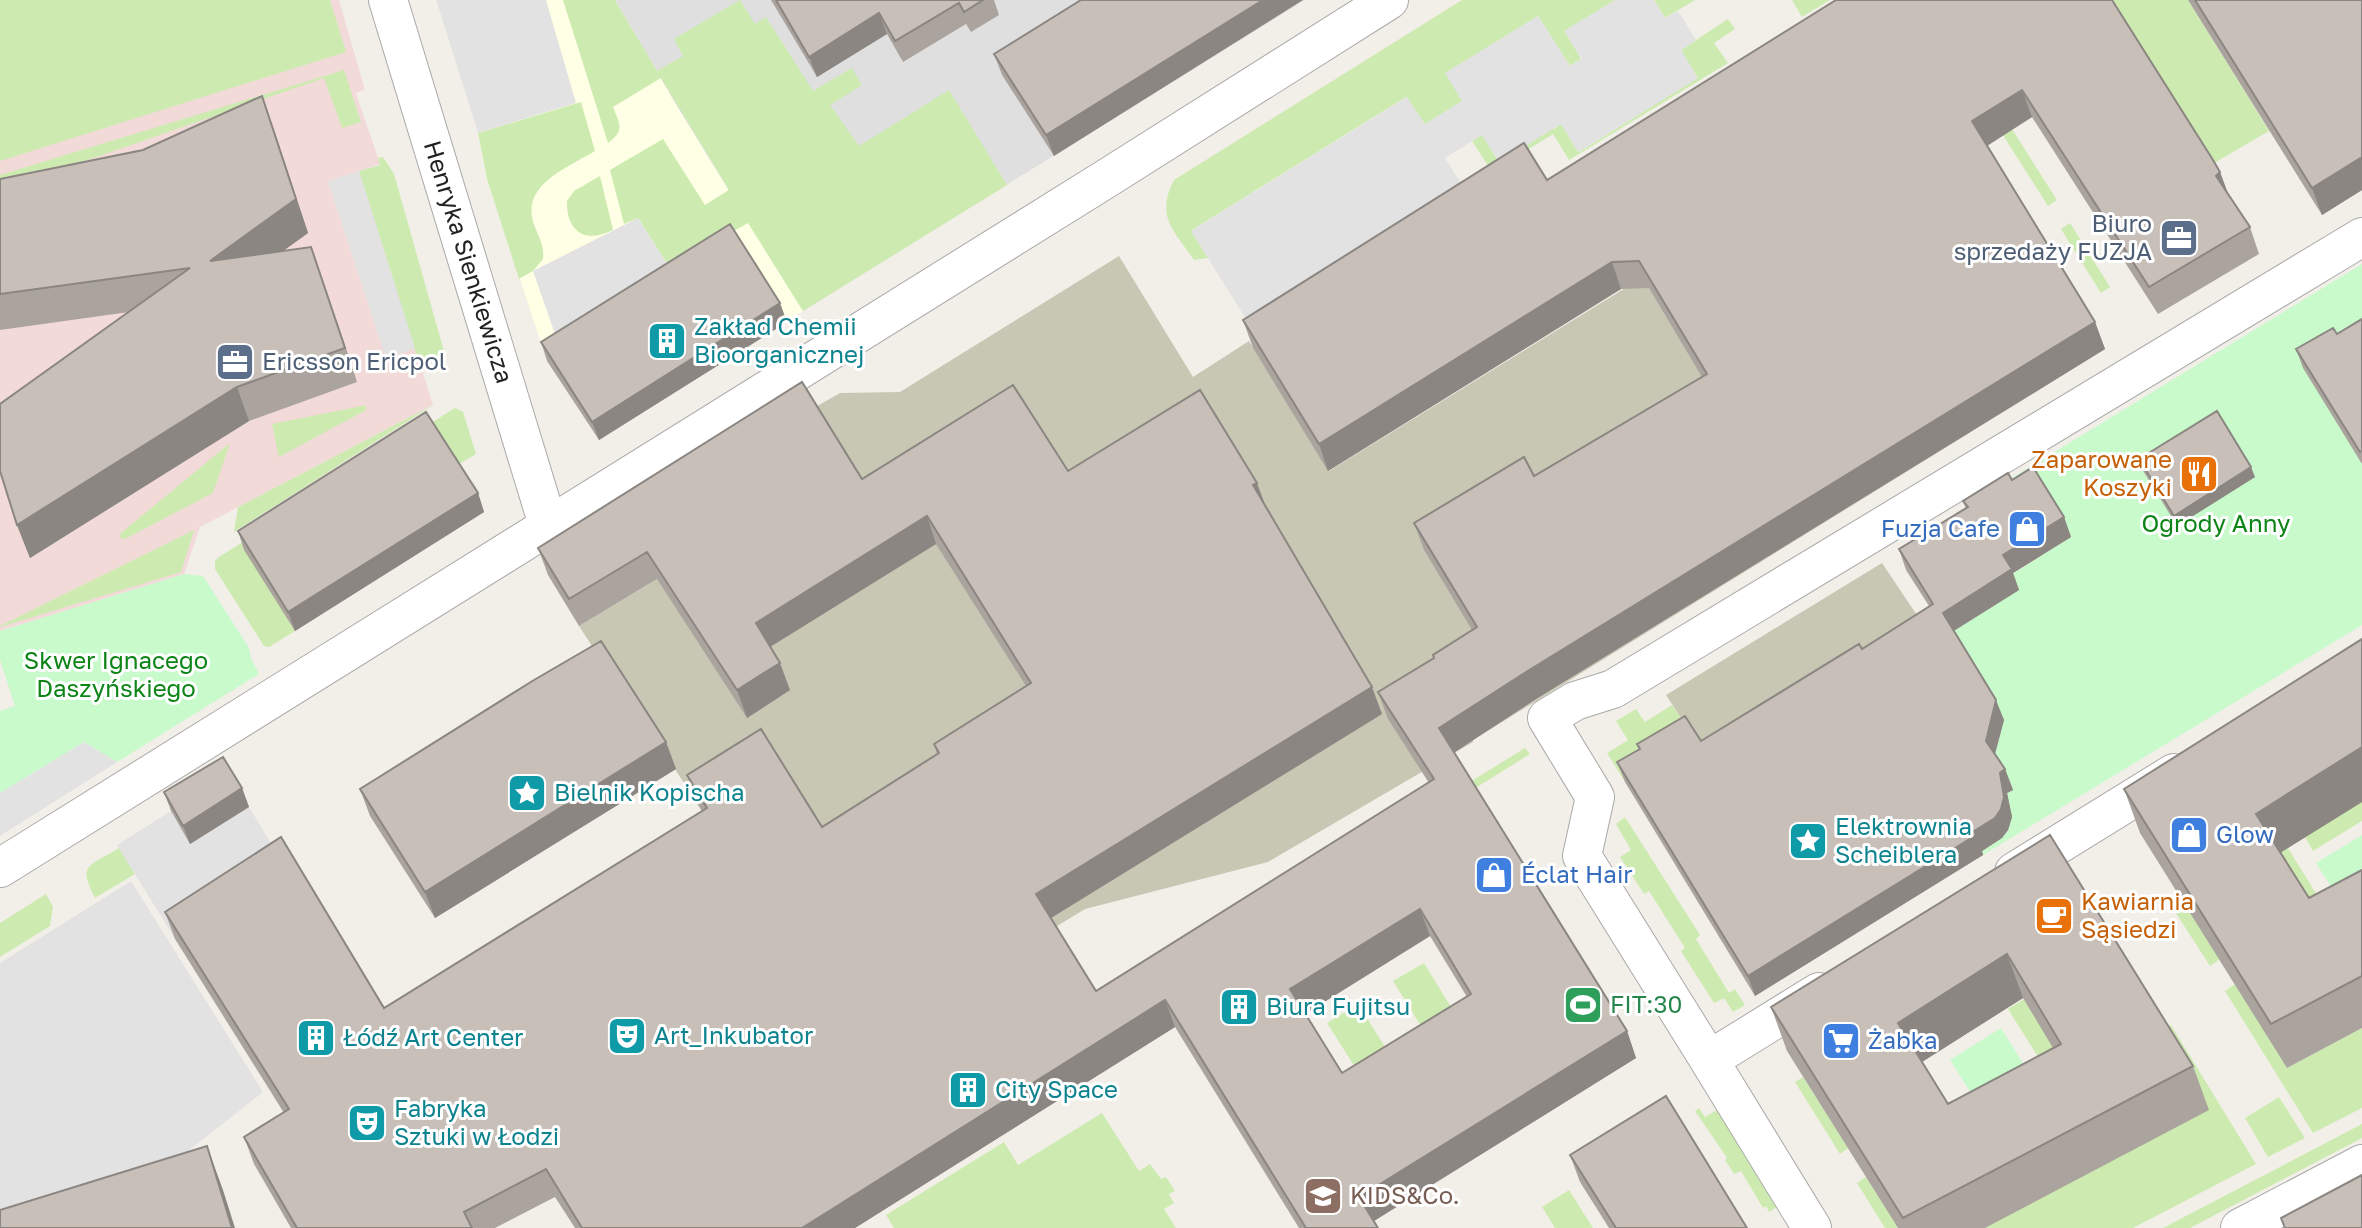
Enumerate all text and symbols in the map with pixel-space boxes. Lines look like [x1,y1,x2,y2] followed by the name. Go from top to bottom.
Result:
[419,137,520,386] street label: Henryka Sienkiewicza
[1954,208,2152,265] place label: Biuro sprzedaży FUZJA
[2158,217,2200,259] office icon: Biuro sprzedaży FUZJA
[694,311,864,368] place label: Zakład Chemii Bioorganicznej
[646,320,688,362] building icon: Zakład Chemii Bioorganicznej
[214,341,256,383] office icon: Ericsson Ericpol
[262,346,446,375] place label: Ericsson Ericpol
[2031,444,2172,501] place label: Zaparowane Koszyki
[2178,453,2220,495] restaurant icon: Zaparowane Koszyki
[2006,508,2048,550] shop icon: Fuzja Cafe
[2142,508,2290,537] park label: Ogrody Anny
[1881,513,2000,542] place label: Fuzja Cafe
[24,645,208,702] park label: Skwer Ignacego Daszyńskiego
[506,772,548,814] place icon: Bielnik Kopischa
[554,777,745,806] place label: Bielnik Kopischa
[1835,811,1972,868] place label: Elektrownia Scheiblera
[2168,814,2210,856] shop icon: Glow
[2216,819,2274,848] place label: Glow
[1787,820,1829,862] place icon: Elektrownia Scheiblera
[1473,854,1515,896] shop icon: Éclat Hair
[1521,859,1633,888] place label: Éclat Hair
[2081,886,2194,943] place label: Kawiarnia Sąsiedzi
[2033,895,2075,937] cafe icon: Kawiarnia Sąsiedzi
[1562,984,1604,1026] sports icon: FIT:30
[1218,986,1260,1028] building icon: Biura Fujitsu
[1610,989,1682,1018] place label: FIT:30
[1266,991,1410,1020] place label: Biura Fujitsu
[606,1015,648,1057] theatre icon: Art_Inkubator
[295,1017,337,1059] building icon: Łódź Art Center
[654,1020,813,1049] place label: Art_Inkubator
[1820,1020,1862,1062] supermarket icon: Żabka
[343,1022,523,1051] place label: Łódź Art Center
[1868,1025,1938,1054] place label: Żabka
[947,1069,989,1111] building icon: City Space
[995,1074,1118,1103] place label: City Space
[394,1093,559,1150] place label: Fabryka Sztuki w Łodzi
[346,1102,388,1144] theatre icon: Fabryka Sztuki w Łodzi
[1302,1175,1344,1217] school or university icon: KIDS&Co.
[1350,1180,1460,1209] place label: KIDS&Co.

